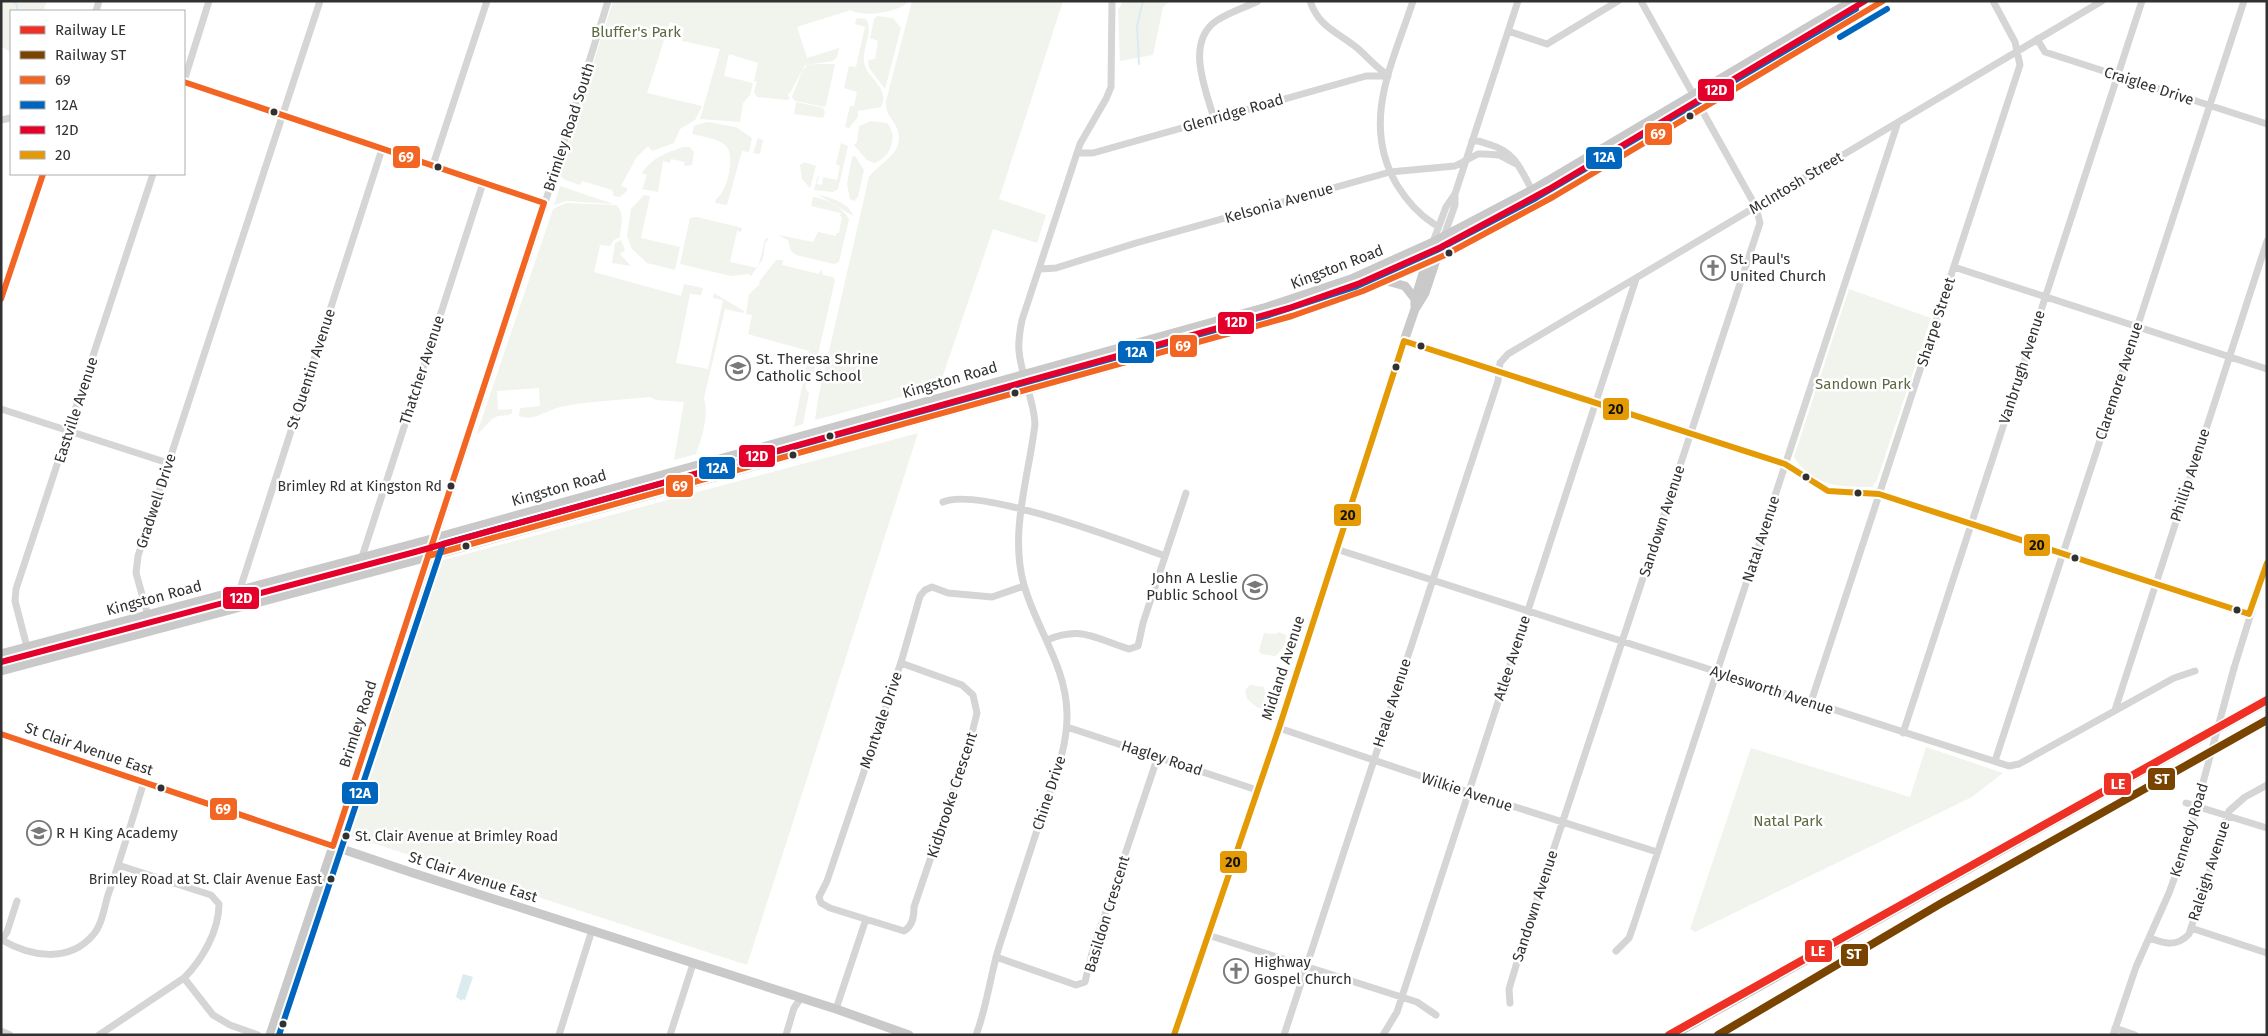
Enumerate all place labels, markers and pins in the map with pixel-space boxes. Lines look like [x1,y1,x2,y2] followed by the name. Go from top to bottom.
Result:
[269,107,279,117] unlabelled marker
[1685,111,1695,121] unlabelled marker
[433,162,443,172] unlabelled marker
[1444,248,1454,258] unlabelled marker
[1730,250,1826,285] place label: St. Paul's United Church
[1700,255,1726,281] church icon: St. Paul's United Church
[1416,341,1426,351] unlabelled marker
[756,350,878,385] place label: St. Theresa Shrine Catholic School
[725,355,751,381] school or university icon: St. Theresa Shrine Catholic School
[1391,362,1401,372] unlabelled marker
[1010,388,1020,398] unlabelled marker
[825,431,835,441] unlabelled marker
[788,450,798,460] unlabelled marker
[1801,472,1811,482] unlabelled marker
[278,478,442,495] place label: Brimley Rd at Kingston Rd
[446,481,456,491] marker: Brimley Rd at Kingston Rd
[1853,488,1863,498] unlabelled marker
[461,541,471,551] unlabelled marker
[2070,553,2080,563] unlabelled marker
[1146,569,1239,604] place label: John A Leslie Public School
[1242,574,1268,600] school or university icon: John A Leslie Public School
[2232,605,2242,615] unlabelled marker
[156,783,166,793] unlabelled marker
[26,820,52,846] school or university icon: R H King Academy
[56,824,179,842] place label: R H King Academy
[355,828,558,845] place label: St. Clair Avenue at Brimley Road
[341,831,351,841] marker: St. Clair Avenue at Brimley Road
[89,871,323,888] place label: Brimley Road at St. Clair Avenue East
[326,874,336,884] marker: Brimley Road at St. Clair Avenue East
[1254,953,1352,988] place label: Highway Gospel Church
[1223,958,1249,984] church icon: Highway Gospel Church
[278,1019,288,1029] unlabelled marker

